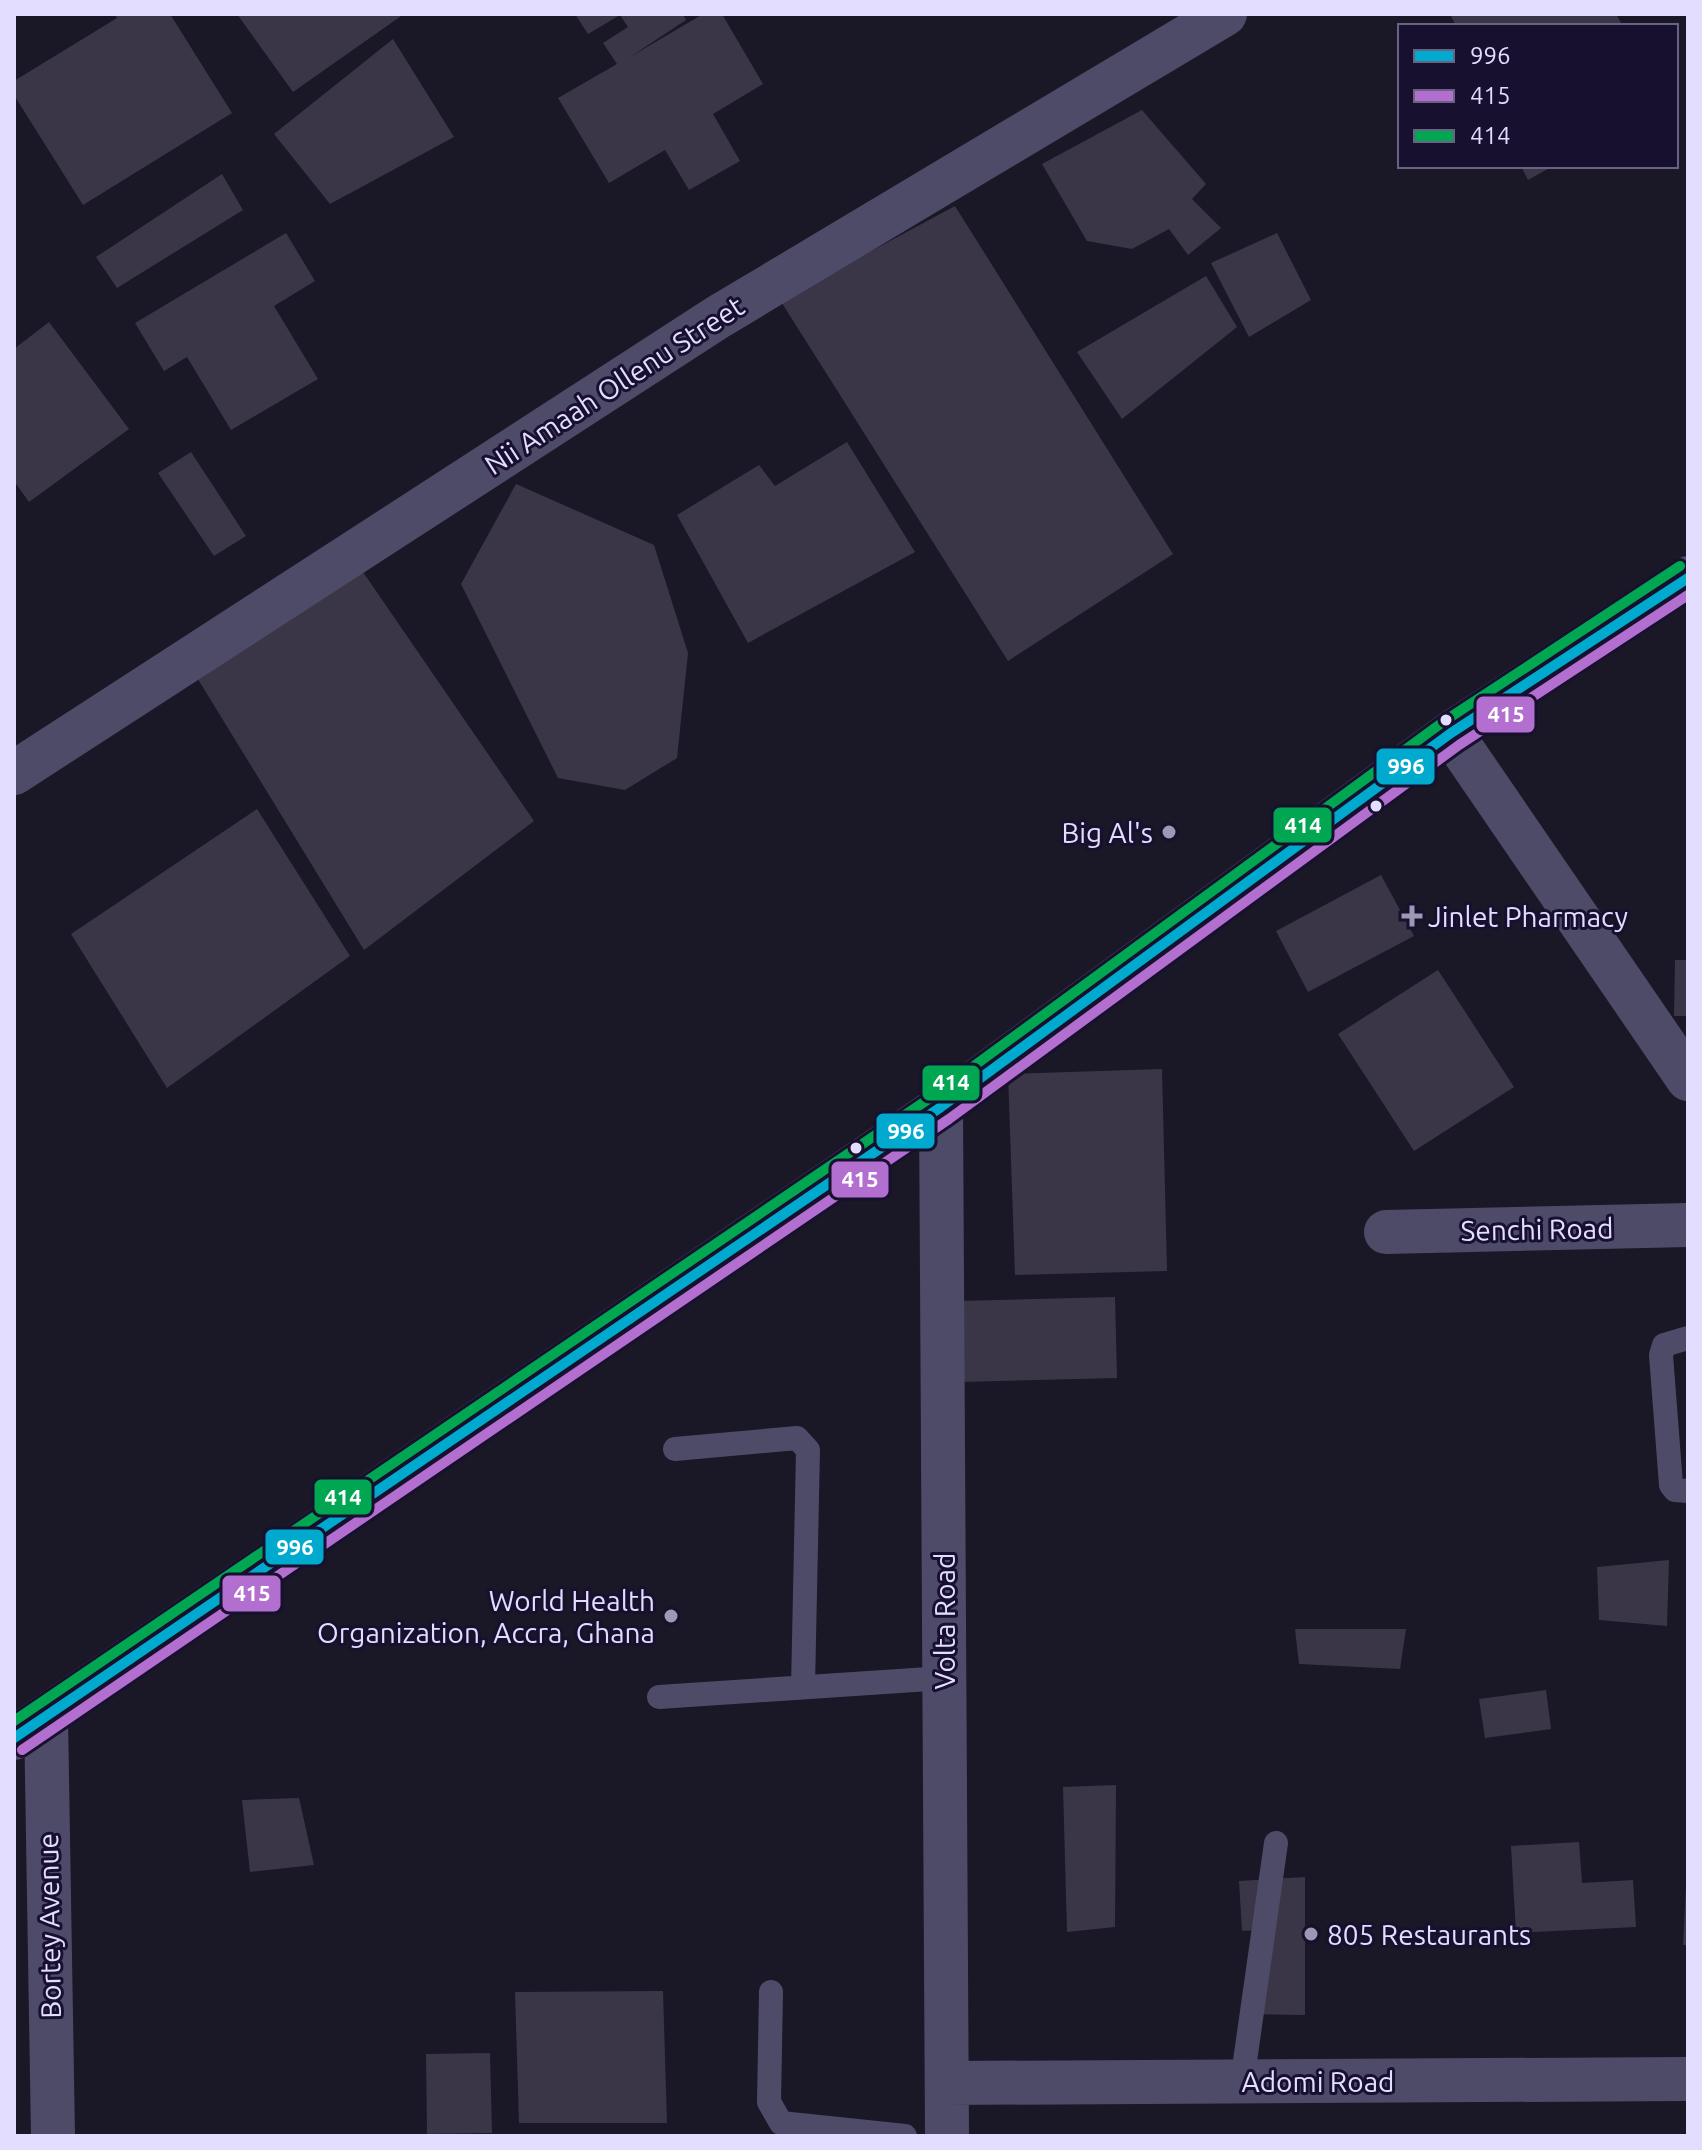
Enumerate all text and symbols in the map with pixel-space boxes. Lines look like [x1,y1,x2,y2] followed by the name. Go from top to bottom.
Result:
[1398,24,1678,168] legend
[1470,42,1511,69] text: 996
[1470,82,1511,109] text: 415
[1470,122,1511,149] text: 414
[479,290,749,480] street label: Nii Amaah Ollenu Street
[1475,695,1536,734] line badge: 415
[1487,701,1525,726] text: 415
[1438,712,1454,728] unlabelled marker
[1375,747,1436,786] line badge: 996
[1387,753,1425,778] text: 996
[1368,798,1384,814] unlabelled marker
[1272,806,1333,844] line badge: 414
[1284,812,1322,837] text: 414
[1061,817,1153,848] place label: Big Al's
[1160,823,1178,841] marker: Big Al's
[1428,901,1628,932] place label: Jinlet Pharmacy
[1403,907,1421,925] marker: Jinlet Pharmacy
[921,1064,981,1102] line badge: 414
[932,1069,970,1094] text: 414
[875,1112,936,1150] line badge: 996
[887,1118,925,1143] text: 996
[848,1140,864,1156] unlabelled marker
[830,1160,890,1199] line badge: 415
[841,1166,879,1191] text: 415
[1460,1212,1614,1246] street label: Senchi Road
[313,1478,373,1516] line badge: 414
[324,1484,362,1509] text: 414
[264,1528,325,1566] line badge: 996
[276,1534,314,1559] text: 996
[929,1553,960,1689] street label: Volta Road
[221,1574,282,1613] line badge: 415
[233,1580,271,1605] text: 415
[317,1585,655,1648] place label: World Health Organization, Accra, Ghana
[662,1607,680,1625] marker: World Health Organization, Accra, Ghana
[32,1833,66,2019] street label: Bortey Avenue
[1327,1919,1531,1950] place label: 805 Restaurants
[1302,1925,1320,1943] marker: 805 Restaurants
[1242,2066,1394,2097] street label: Adomi Road

